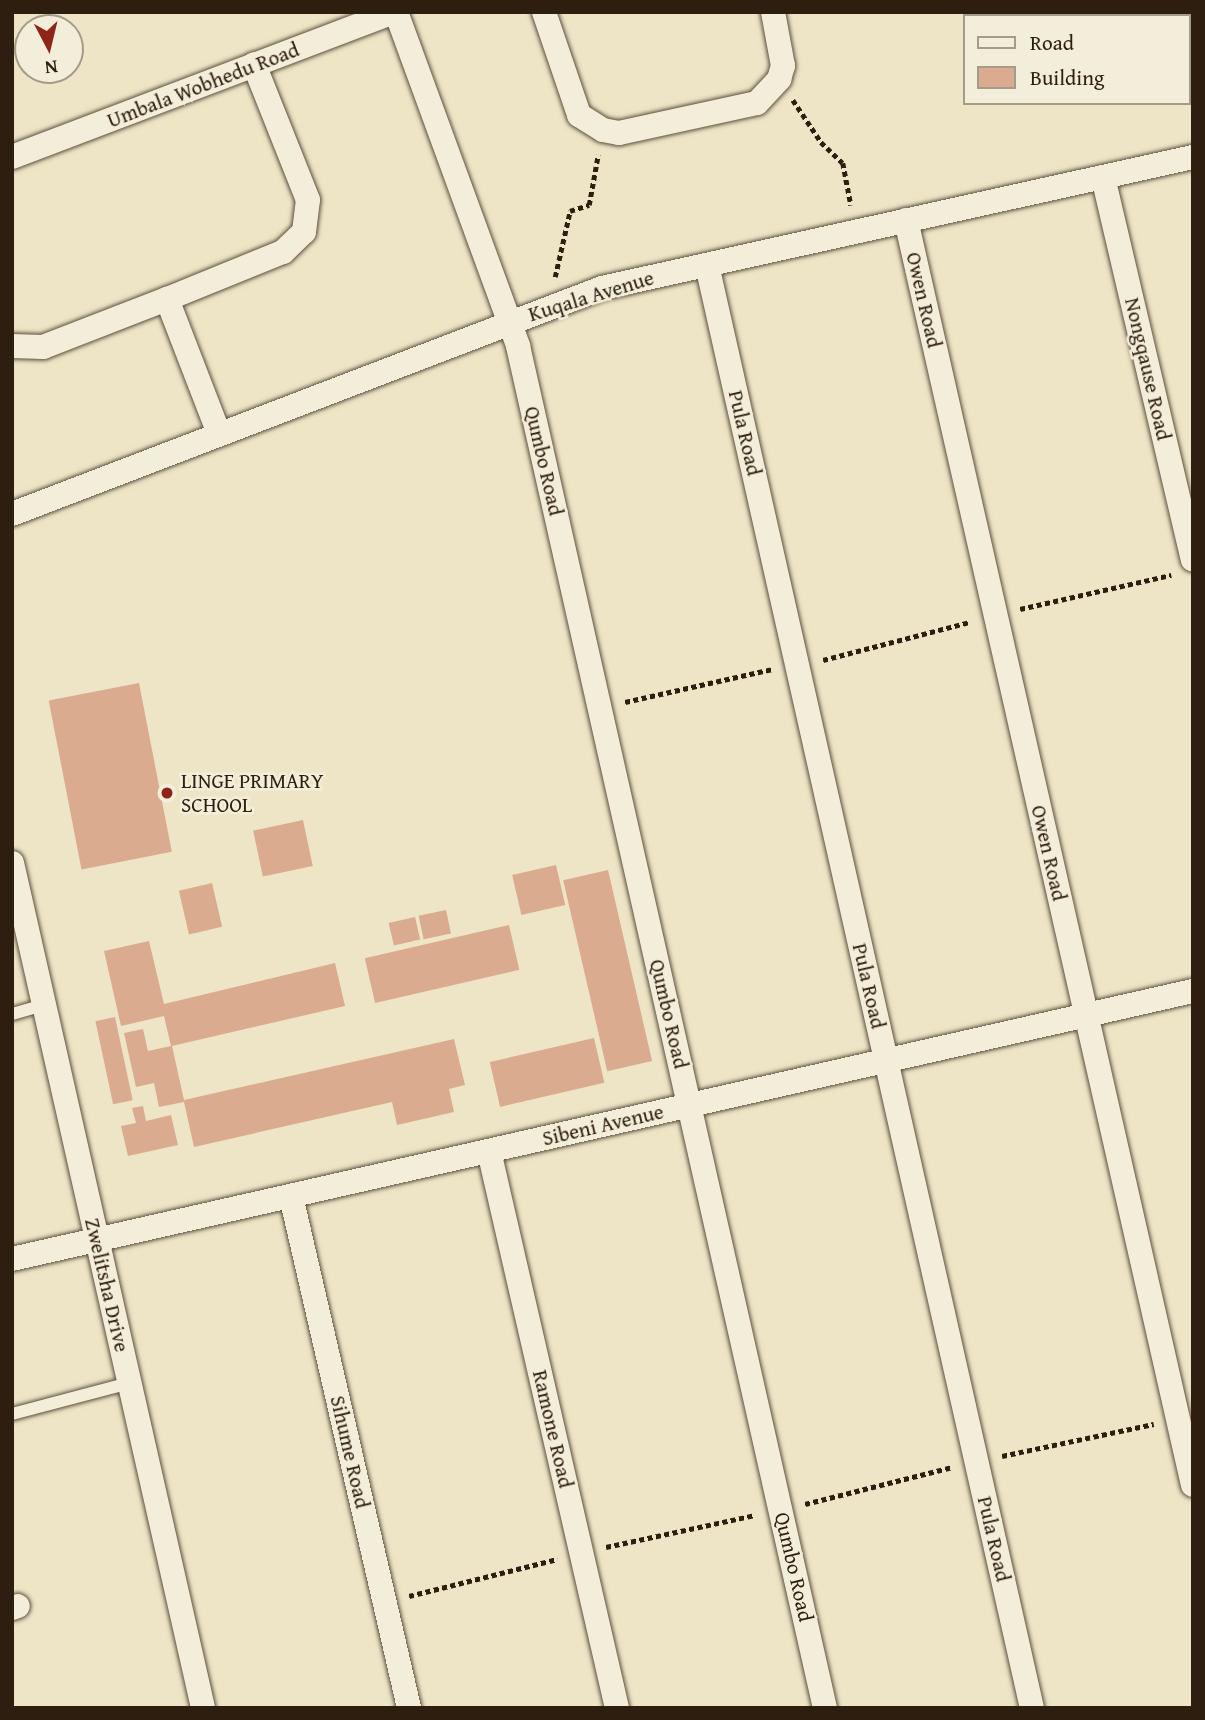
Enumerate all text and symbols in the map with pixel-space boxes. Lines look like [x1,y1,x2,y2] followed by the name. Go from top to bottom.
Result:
[14,14,84,84] north arrow
[964,14,1191,105] legend
[1030,27,1074,58] text: Road
[103,37,303,133] street label: Umbala Wobhedu Road
[43,53,59,83] text: N
[1030,62,1104,93] text: Building
[901,250,947,350] street label: Owen Road
[525,265,657,327] street label: Kuqala Avenue
[1119,295,1177,443] street label: Nongqause Road
[723,388,767,478] street label: Pula Road
[519,404,569,518] street label: Qumbo Road
[181,768,324,818] place label: LINGE PRIMARY SCHOOL
[159,785,175,801] marker: LINGE PRIMARY SCHOOL
[1026,803,1072,903] street label: Owen Road
[847,941,891,1031] street label: Pula Road
[644,957,694,1071] street label: Qumbo Road
[540,1099,666,1151] street label: Sibeni Avenue
[79,1216,135,1354] street label: Zwelitsha Drive
[527,1368,579,1490] street label: Ramone Road
[325,1393,375,1511] street label: Sihume Road
[972,1494,1016,1584] street label: Pula Road
[769,1510,819,1624] street label: Qumbo Road

